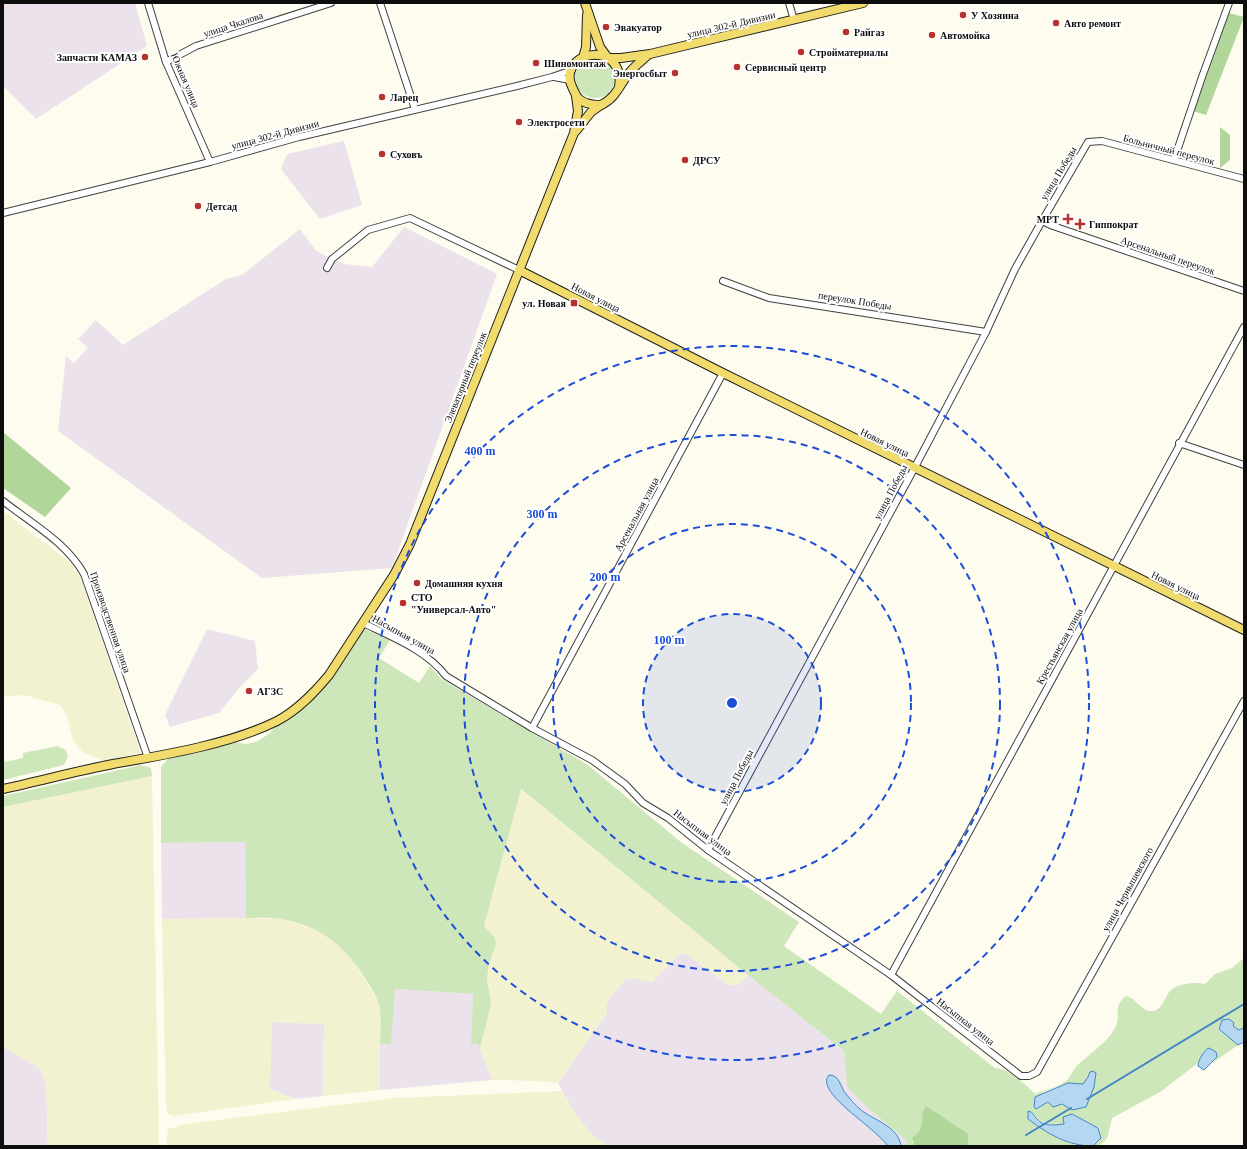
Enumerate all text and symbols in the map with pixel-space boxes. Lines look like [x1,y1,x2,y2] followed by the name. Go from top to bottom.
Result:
[686,9,777,40] street label: улица 302-й Дивизии
[202,10,265,39] street label: улица Чкалова
[958,10,968,20] marker: У Хозяина
[971,10,1019,21] place label: У Хозяина
[1051,18,1061,28] marker: Авто ремонт
[1064,18,1121,29] place label: Авто ремонт
[601,22,611,32] marker: Эвакуатор
[614,22,662,33] place label: Эвакуатор
[841,27,851,37] marker: Райгаз
[854,27,884,38] place label: Райгаз
[927,30,937,40] marker: Автомойка
[940,30,990,41] place label: Автомойка
[796,47,806,57] marker: Стройматериалы
[809,47,888,58] place label: Стройматериалы
[169,51,202,110] street label: Южная улица
[57,52,137,63] place label: Запчасти КАМАЗ
[140,52,150,62] marker: Запчасти КАМАЗ
[531,58,541,68] marker: Шиномонтаж
[544,58,607,69] place label: Шиномонтаж
[732,62,742,72] marker: Сервисный центр
[745,62,827,73] place label: Сервисный центр
[613,68,667,79] place label: Энергосбыт
[670,68,680,78] marker: Энергосбыт
[377,92,387,102] marker: Ларец
[390,92,418,103] place label: Ларец
[230,117,321,151] street label: улица 302-й Дивизии
[514,117,524,127] marker: Электросети
[527,117,585,128] place label: Электросети
[1122,132,1216,167] street label: Больничный переулок
[1038,144,1079,202] street label: улица Победы
[377,149,387,159] marker: Суховъ
[390,149,422,160] place label: Суховъ
[680,155,690,165] marker: ДРСУ
[693,155,721,166] place label: ДРСУ
[193,201,203,211] marker: Детсад
[206,201,237,212] place label: Детсад
[1062,213,1074,225] marker: МРТ
[1037,214,1059,225] place label: МРТ
[1074,218,1086,230] marker: Гиппократ
[1089,219,1138,230] place label: Гиппократ
[1119,234,1217,277] street label: Арсенальный переулок
[570,281,622,315] street label: Новая улица
[817,289,893,312] street label: переулок Победы
[522,298,567,309] place label: ул. Новая
[569,298,579,308] marker: ул. Новая
[442,330,489,424] street label: Элеваторный переулок
[859,426,912,459] street label: Новая улица
[465,444,496,458] text: 400 m
[871,463,910,522] street label: улица Победы
[612,475,661,553] street label: Арсенальная улица
[527,507,558,521] text: 300 m
[1150,569,1203,602] street label: Новая улица
[88,570,133,675] street label: Производственная улица
[590,570,621,584] text: 200 m
[412,578,422,588] marker: Домашняя кухня
[425,578,503,589] place label: Домашняя кухня
[411,592,496,615] place label: СТО "Универсал-Авто"
[398,598,408,608] marker: СТО "Универсал-Авто"
[1034,606,1085,686] street label: Крестьянская улица
[371,613,437,656] street label: Насыпная улица
[654,633,685,647] text: 100 m
[244,686,254,696] marker: АГЗС
[257,686,283,697] place label: АГЗС
[725,696,739,710] centre of rings
[717,748,756,807] street label: улица Победы
[672,807,734,858] street label: Насыпная улица
[1100,845,1155,933] street label: улица Чернышевского
[935,996,997,1048] street label: Насыпная улица

